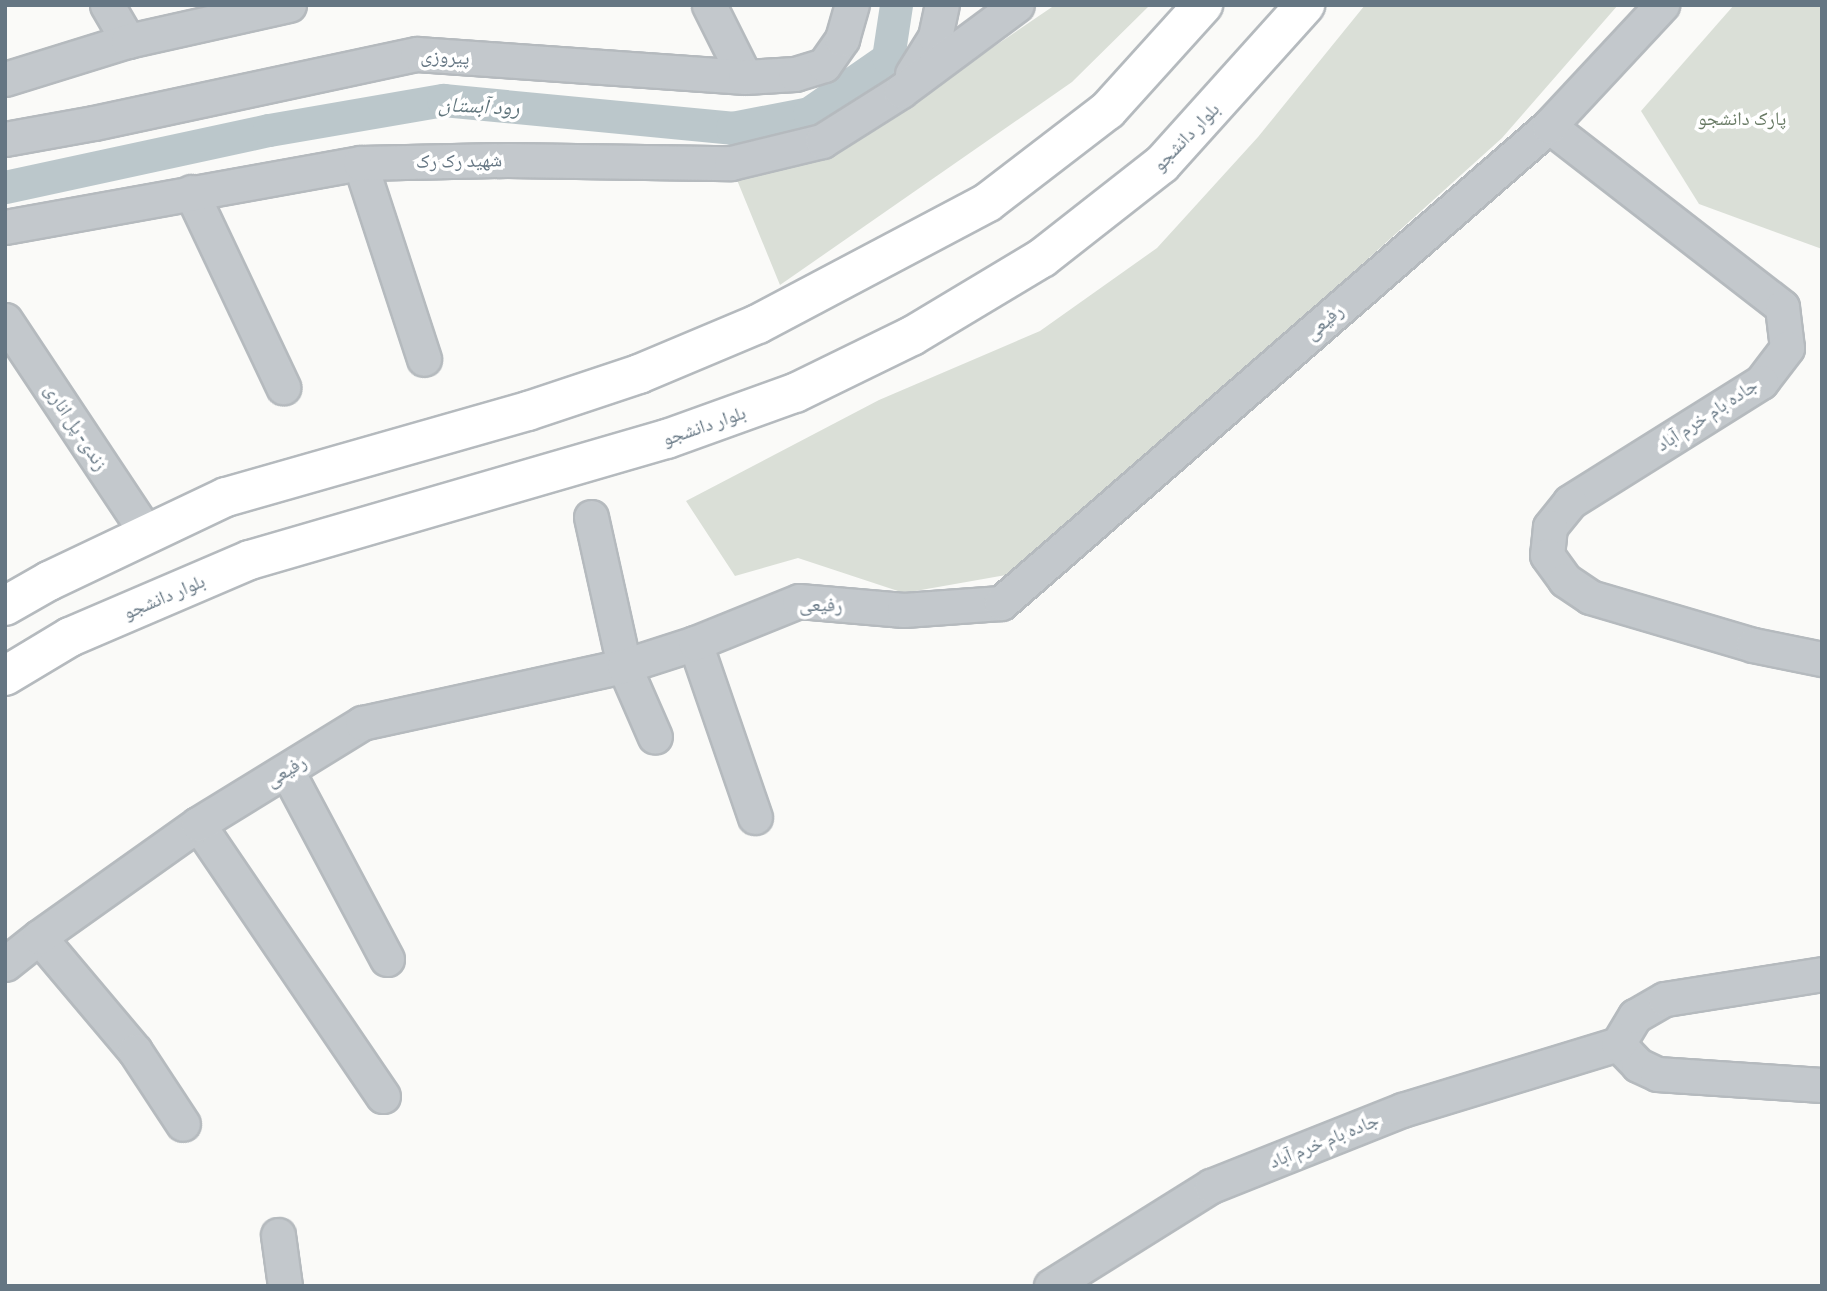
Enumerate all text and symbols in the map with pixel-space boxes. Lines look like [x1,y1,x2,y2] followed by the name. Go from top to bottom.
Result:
[420,44,470,70] street label: پیروزی
[438,91,520,121] water label: رود آبستان
[1148,98,1224,176] street label: بلوار دانشجو
[1698,108,1786,130] park label: پارک دانشجو
[416,149,502,173] street label: شهید رک رک
[1300,299,1348,345] street label: رفیعی
[1652,374,1762,456] street label: جاده بام خرم آباد
[40,379,112,475] street label: زندی- پل اناری
[659,401,749,451] street label: بلوار دانشجو
[120,570,208,624] street label: بلوار دانشجو
[799,593,843,617] street label: رفیعی
[262,750,310,792] street label: رفیعی
[1266,1109,1382,1173] street label: جاده بام خرم آباد

